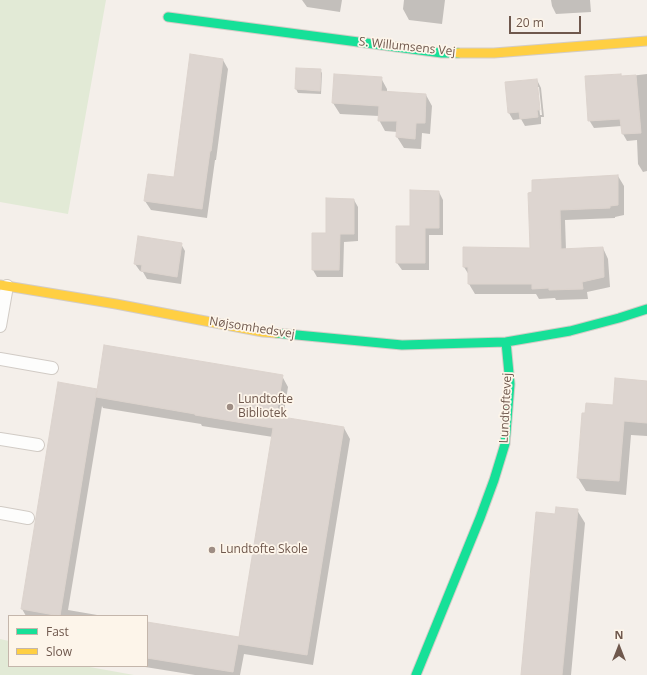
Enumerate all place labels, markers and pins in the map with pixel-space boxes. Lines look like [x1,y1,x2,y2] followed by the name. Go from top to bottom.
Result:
[238,393,293,421] place label: Lundtofte Bibliotek
[225,402,235,412] marker: Lundtofte Bibliotek
[220,543,308,557] place label: Lundtofte Skole
[207,545,217,555] marker: Lundtofte Skole

